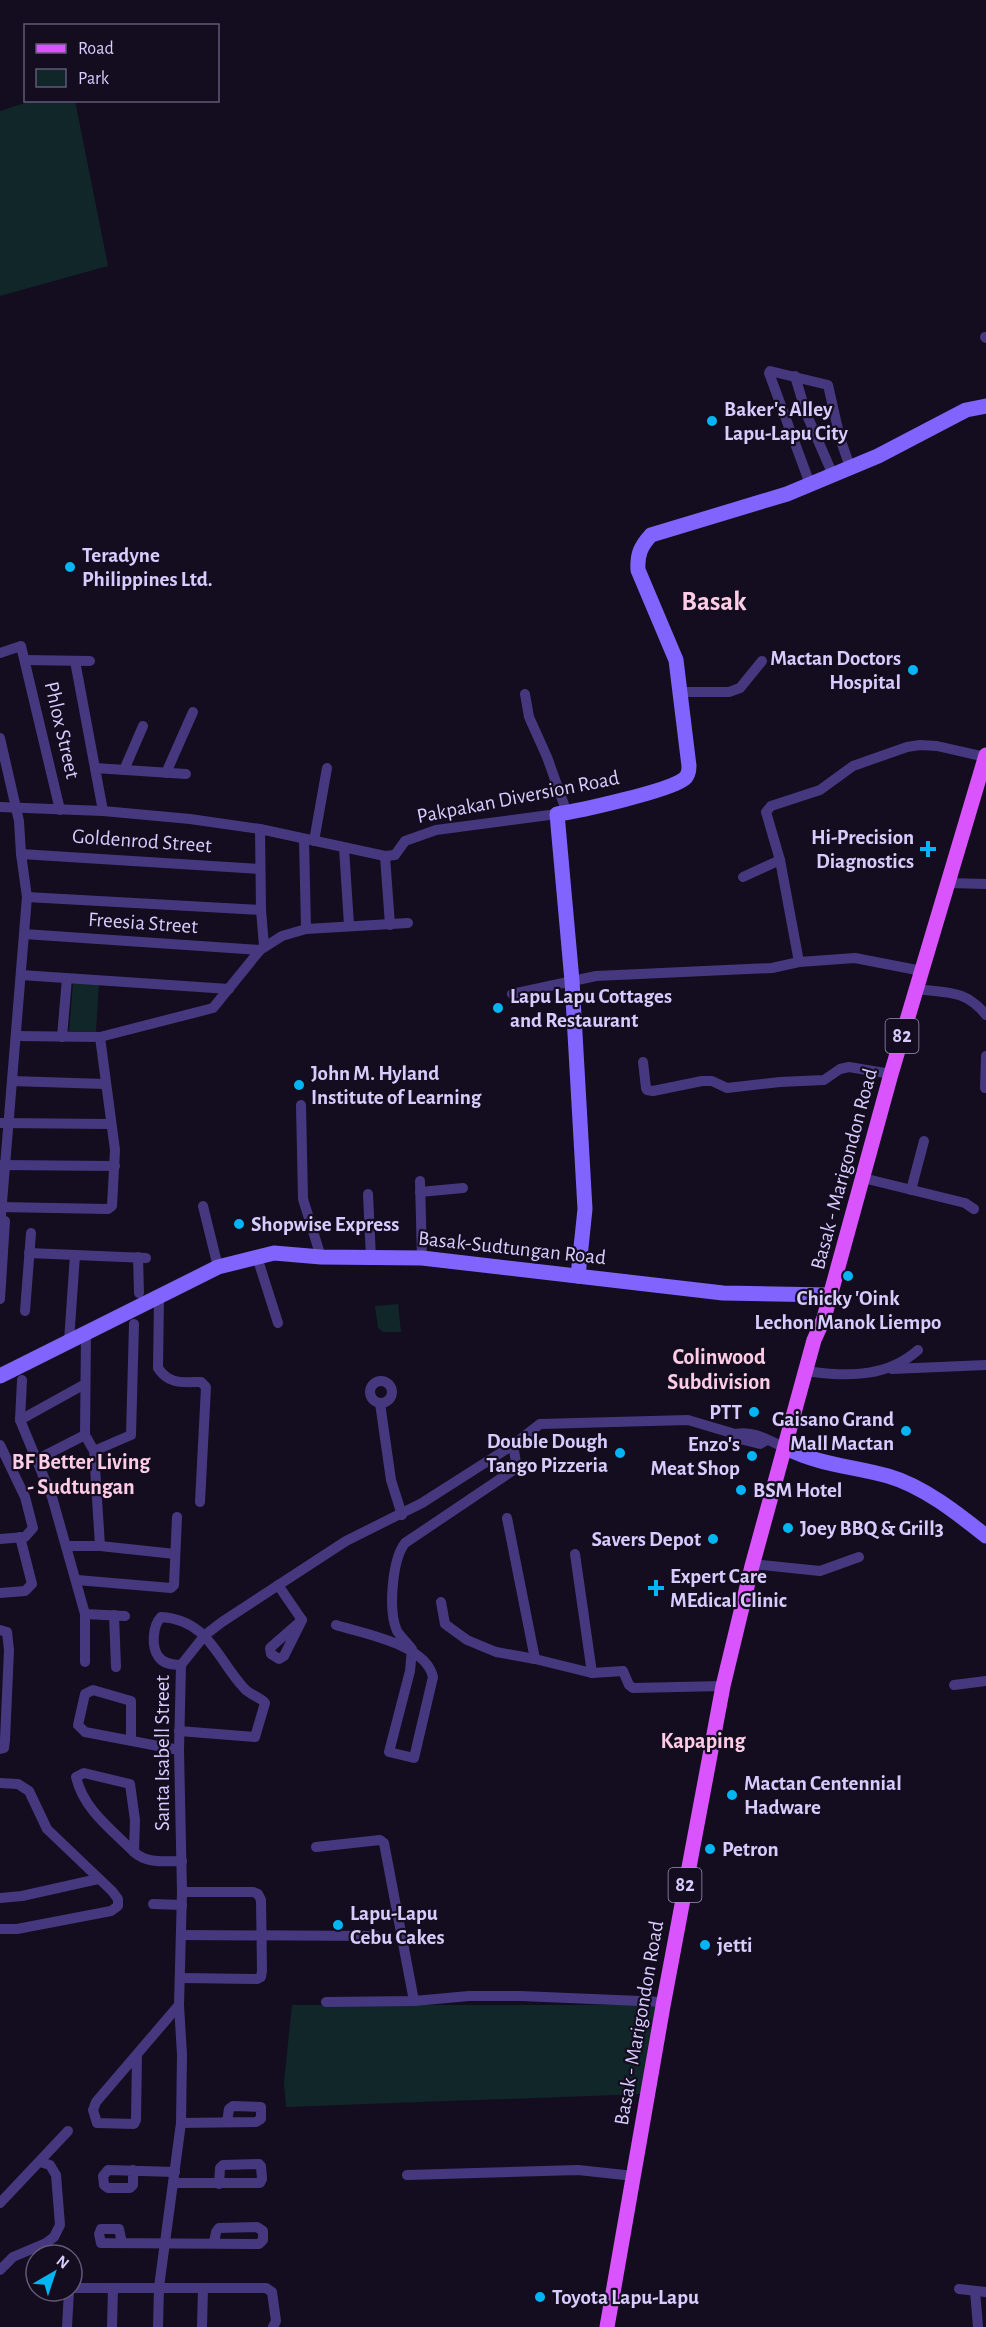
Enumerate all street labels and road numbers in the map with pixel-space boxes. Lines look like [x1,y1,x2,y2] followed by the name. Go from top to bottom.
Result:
[41,679,83,781] street label: Phlox Street
[415,767,621,827] street label: Pakpakan Diversion Road
[72,826,213,856] street label: Goldenrod Street
[87,909,199,937] street label: Freesia Street
[886,1019,918,1053] road number: 82
[807,1066,881,1272] street label: Basak - Marigondon Road
[417,1228,607,1268] street label: Basak-Sudtungan Road
[152,1675,173,1831] street label: Santa Isabell Street
[668,1868,702,1902] road number: 82
[611,1919,667,2127] street label: Basak - Marigondon Road

